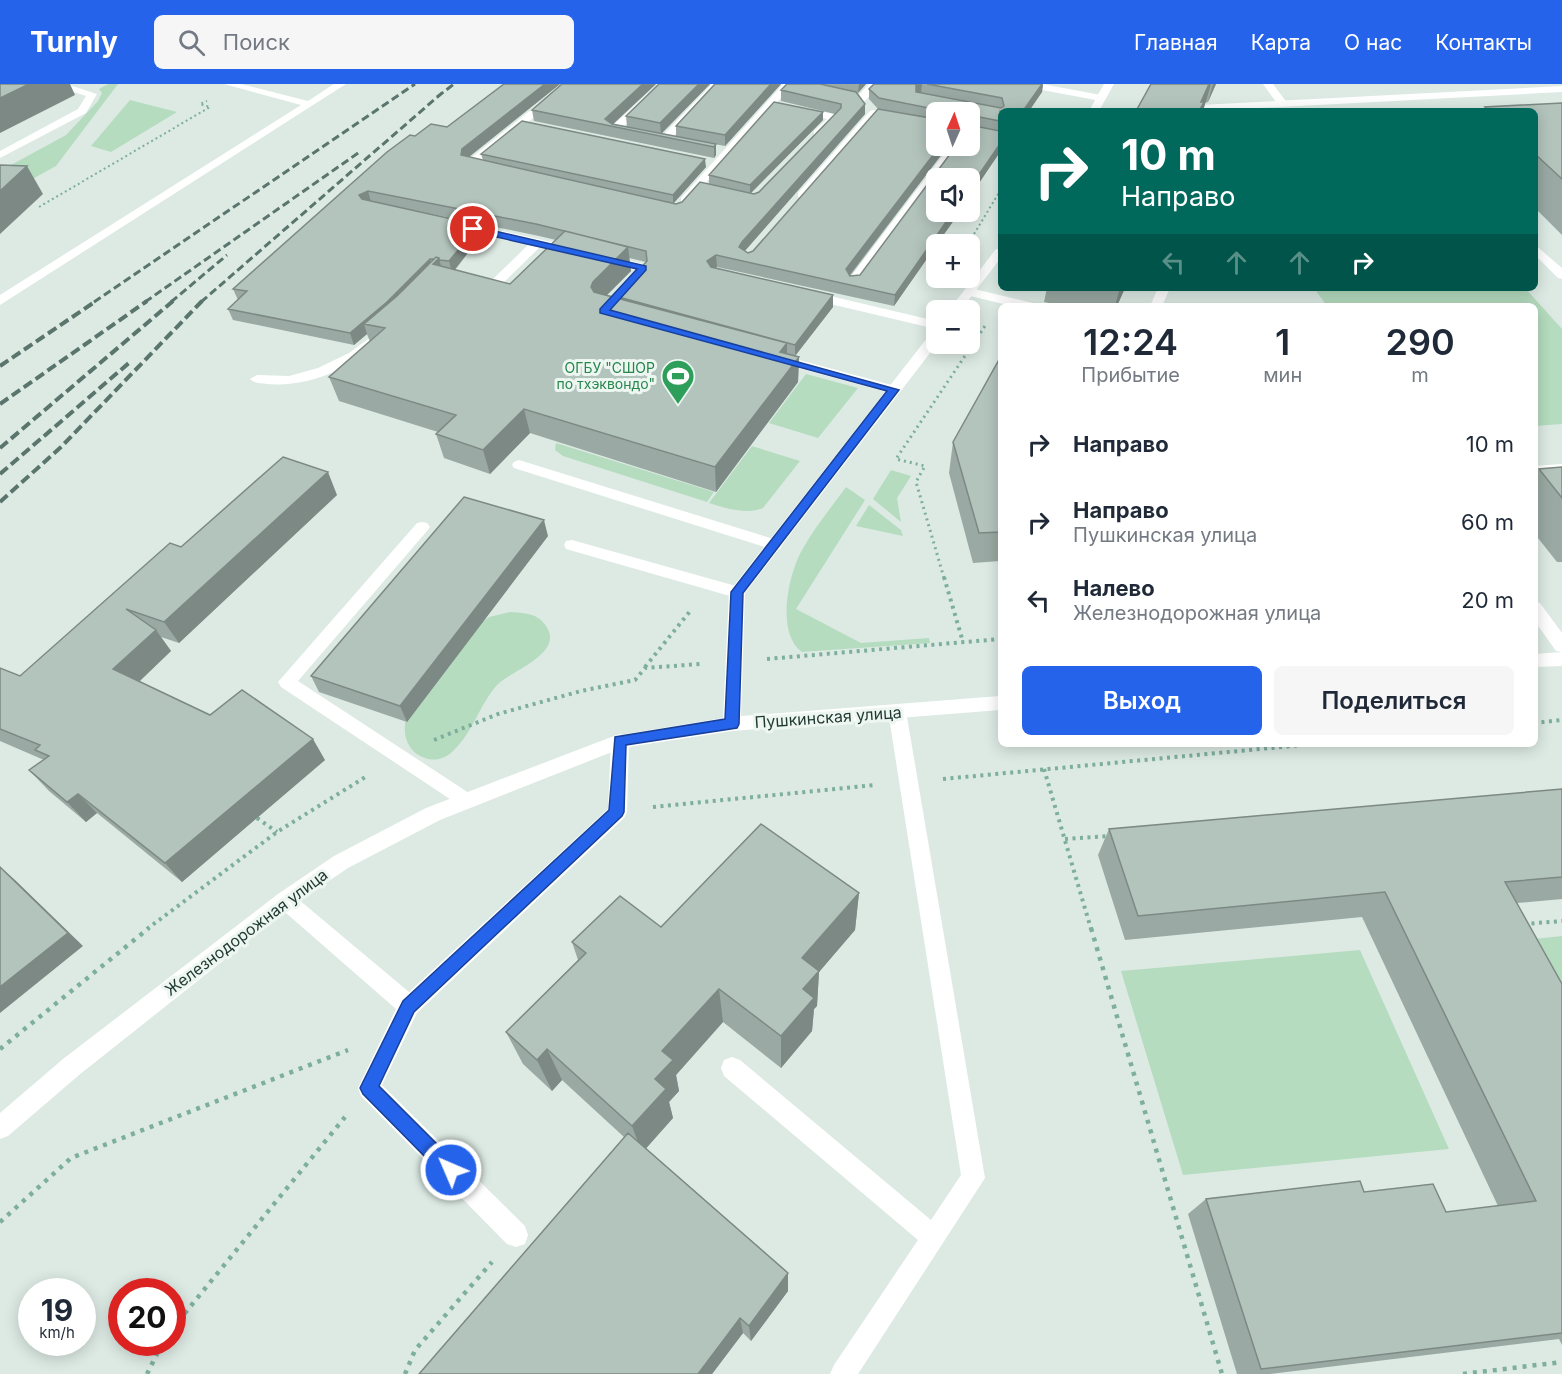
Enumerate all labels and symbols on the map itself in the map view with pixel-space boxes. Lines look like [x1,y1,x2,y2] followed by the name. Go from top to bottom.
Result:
[926,102,980,156] north arrow
[447,203,498,254] pin
[660,358,696,405] sports icon: ОГБУ "СШОР по тхэквондо"
[556,359,655,392] place label: ОГБУ "СШОР по тхэквондо"
[754,702,902,732] street label: Пушкинская улица
[161,864,331,1000] street label: Железнодорожная улица
[419,1138,483,1202] position arrow
[108,1278,186,1356] speed limit sign: 20

